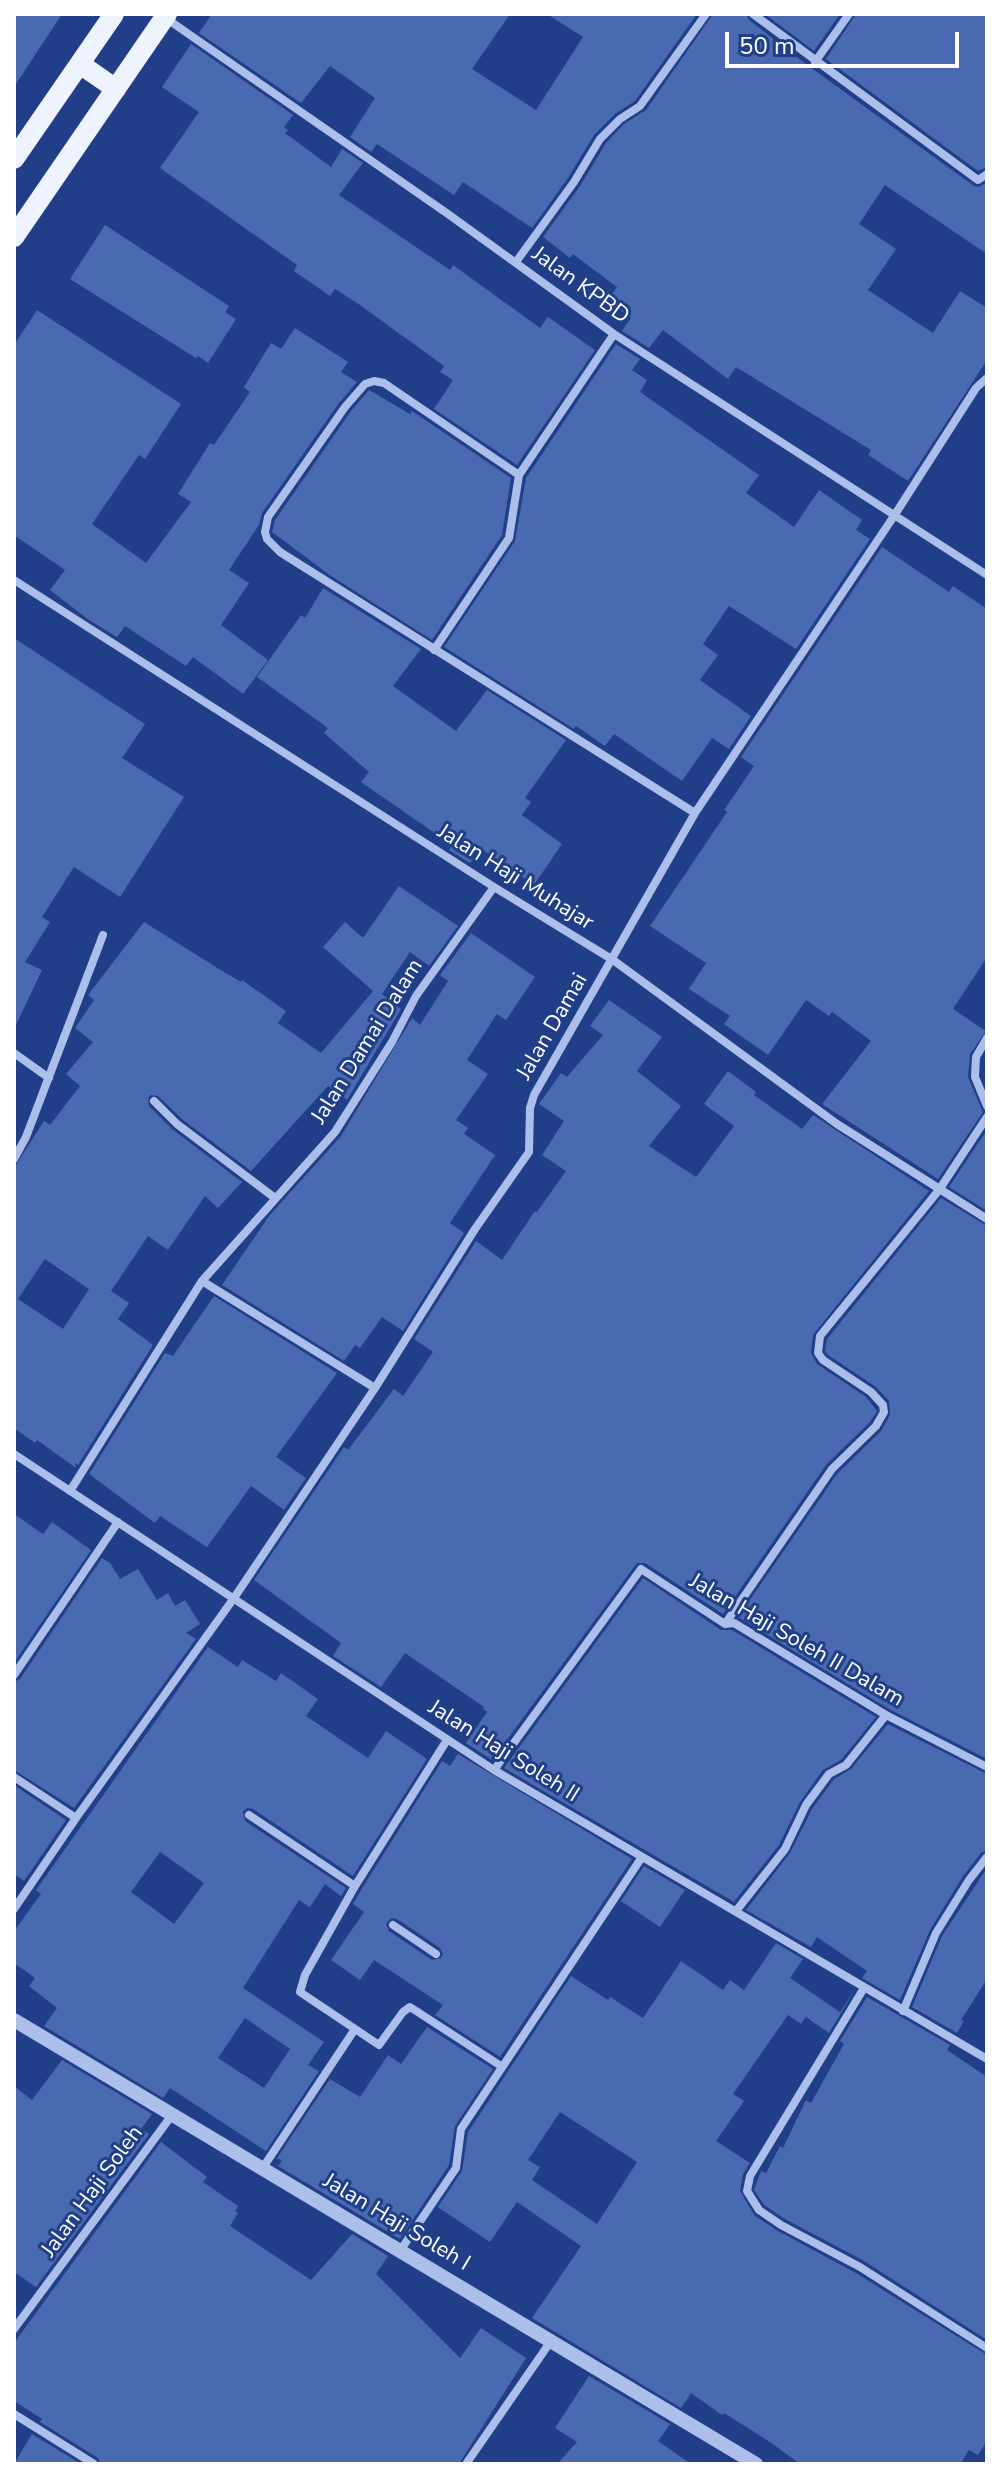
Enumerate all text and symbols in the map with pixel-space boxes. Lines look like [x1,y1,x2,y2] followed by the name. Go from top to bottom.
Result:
[729,16,963,66] scale bar
[739,30,795,62] text: 50 m
[526,242,634,330] street label: Jalan KPBD
[432,819,598,937] street label: Jalan Haji Muhajar
[307,955,429,1129] street label: Jalan Damai Dalam
[512,969,594,1085] street label: Jalan Damai
[684,1569,908,1713] street label: Jalan Haji Soleh II Dalam
[423,1695,583,1809] street label: Jalan Haji Soleh II
[37,2121,149,2263] street label: Jalan Haji Soleh
[318,2169,474,2277] street label: Jalan Haji Soleh I

